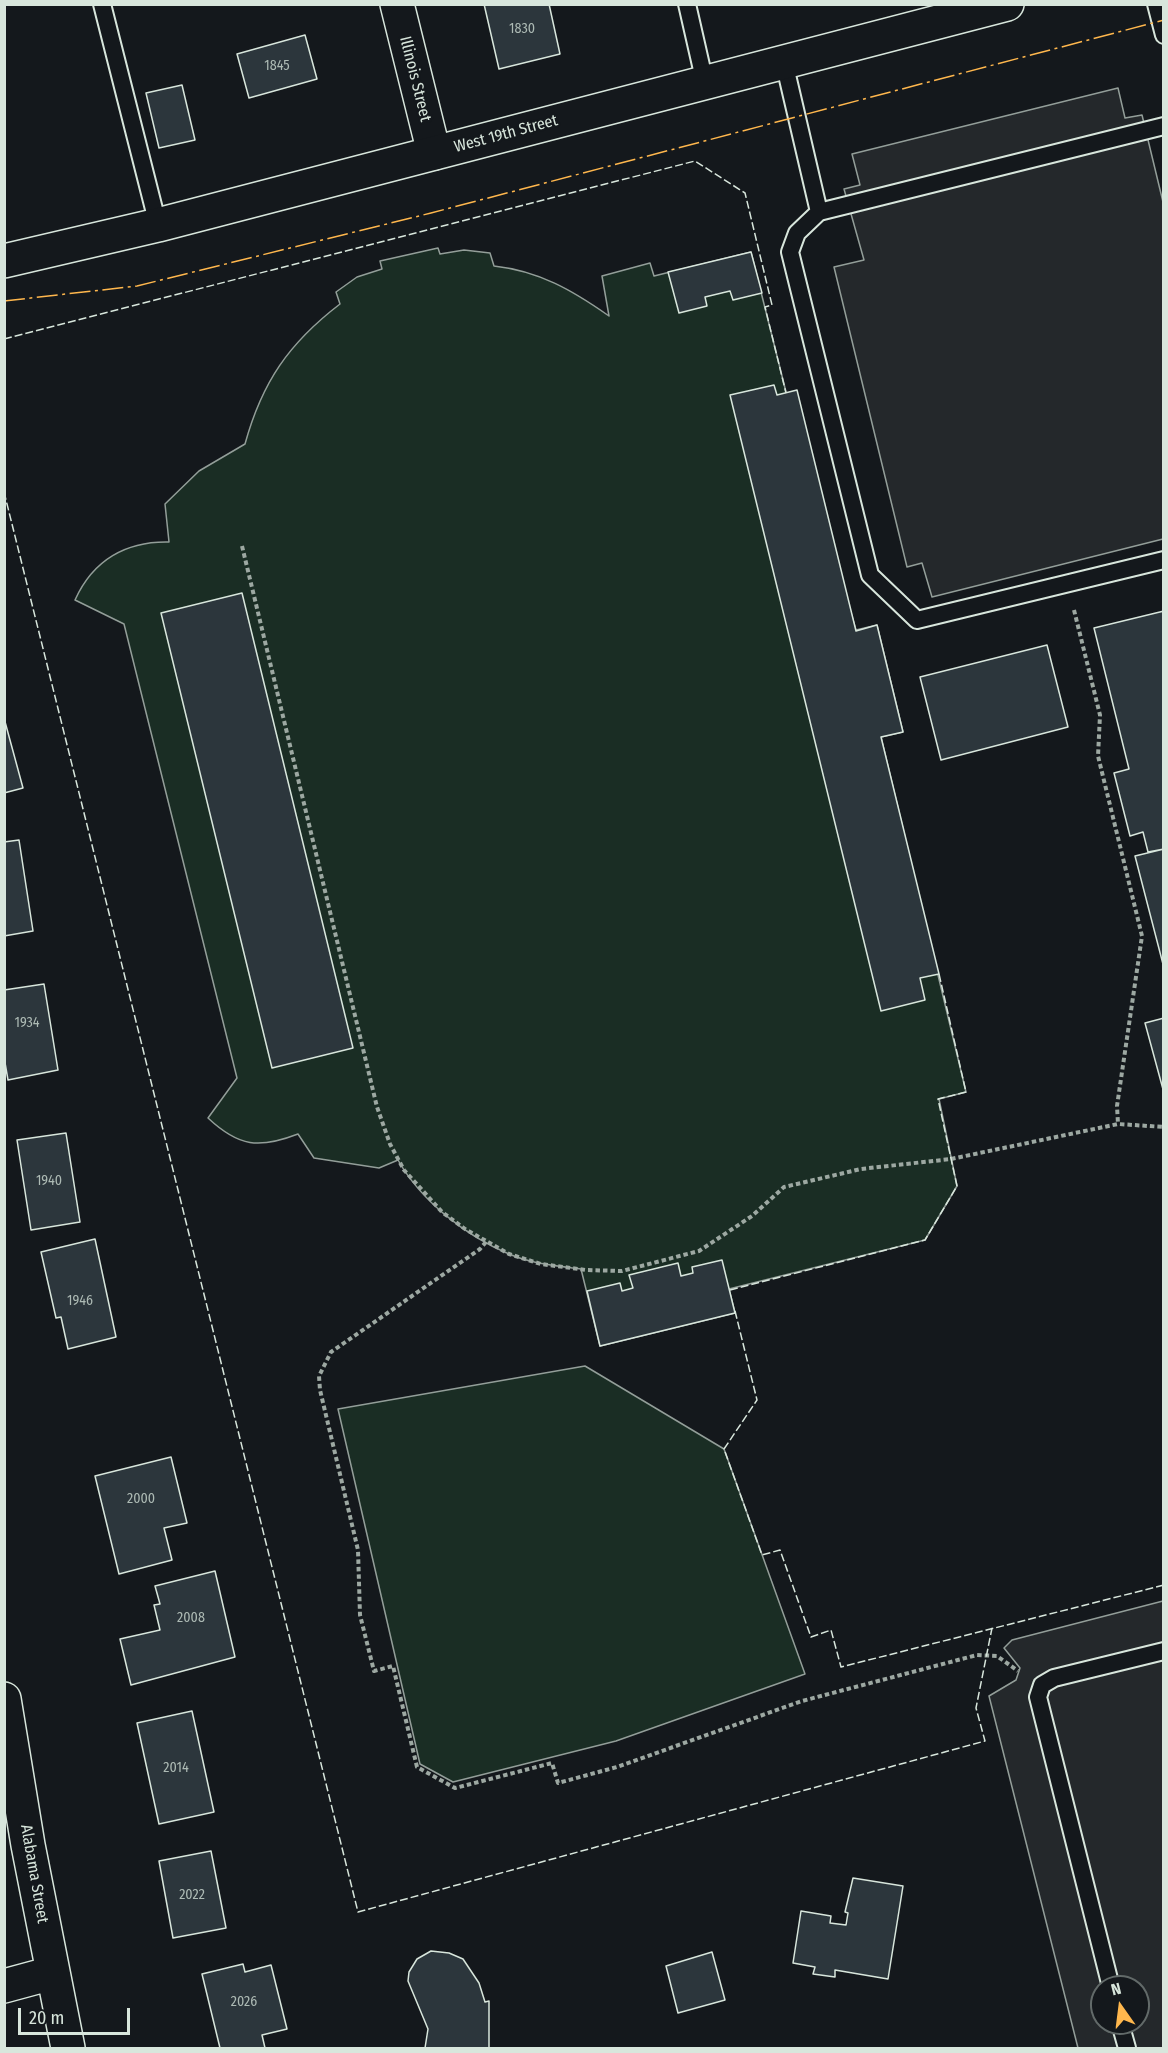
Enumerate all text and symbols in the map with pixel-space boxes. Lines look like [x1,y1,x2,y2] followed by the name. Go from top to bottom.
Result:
[509,21,535,37] house number: 1830
[395,34,435,124] street label: Illinois Street
[264,58,290,74] house number: 1845
[452,111,560,157] street label: West 19th Street
[14,1015,40,1031] house number: 1934
[36,1173,62,1189] house number: 1940
[67,1293,93,1309] house number: 1946
[127,1491,155,1507] house number: 2000
[177,1610,205,1626] house number: 2008
[163,1760,189,1776] house number: 2014
[16,1823,52,1925] street label: Alabama Street
[179,1887,205,1903] house number: 2022
[1090,1975,1150,2035] north arrow
[1109,1979,1123,1999] text: N
[231,1994,257,2010] house number: 2026
[21,1996,134,2034] scale bar
[29,2007,64,2029] text: 20 m

